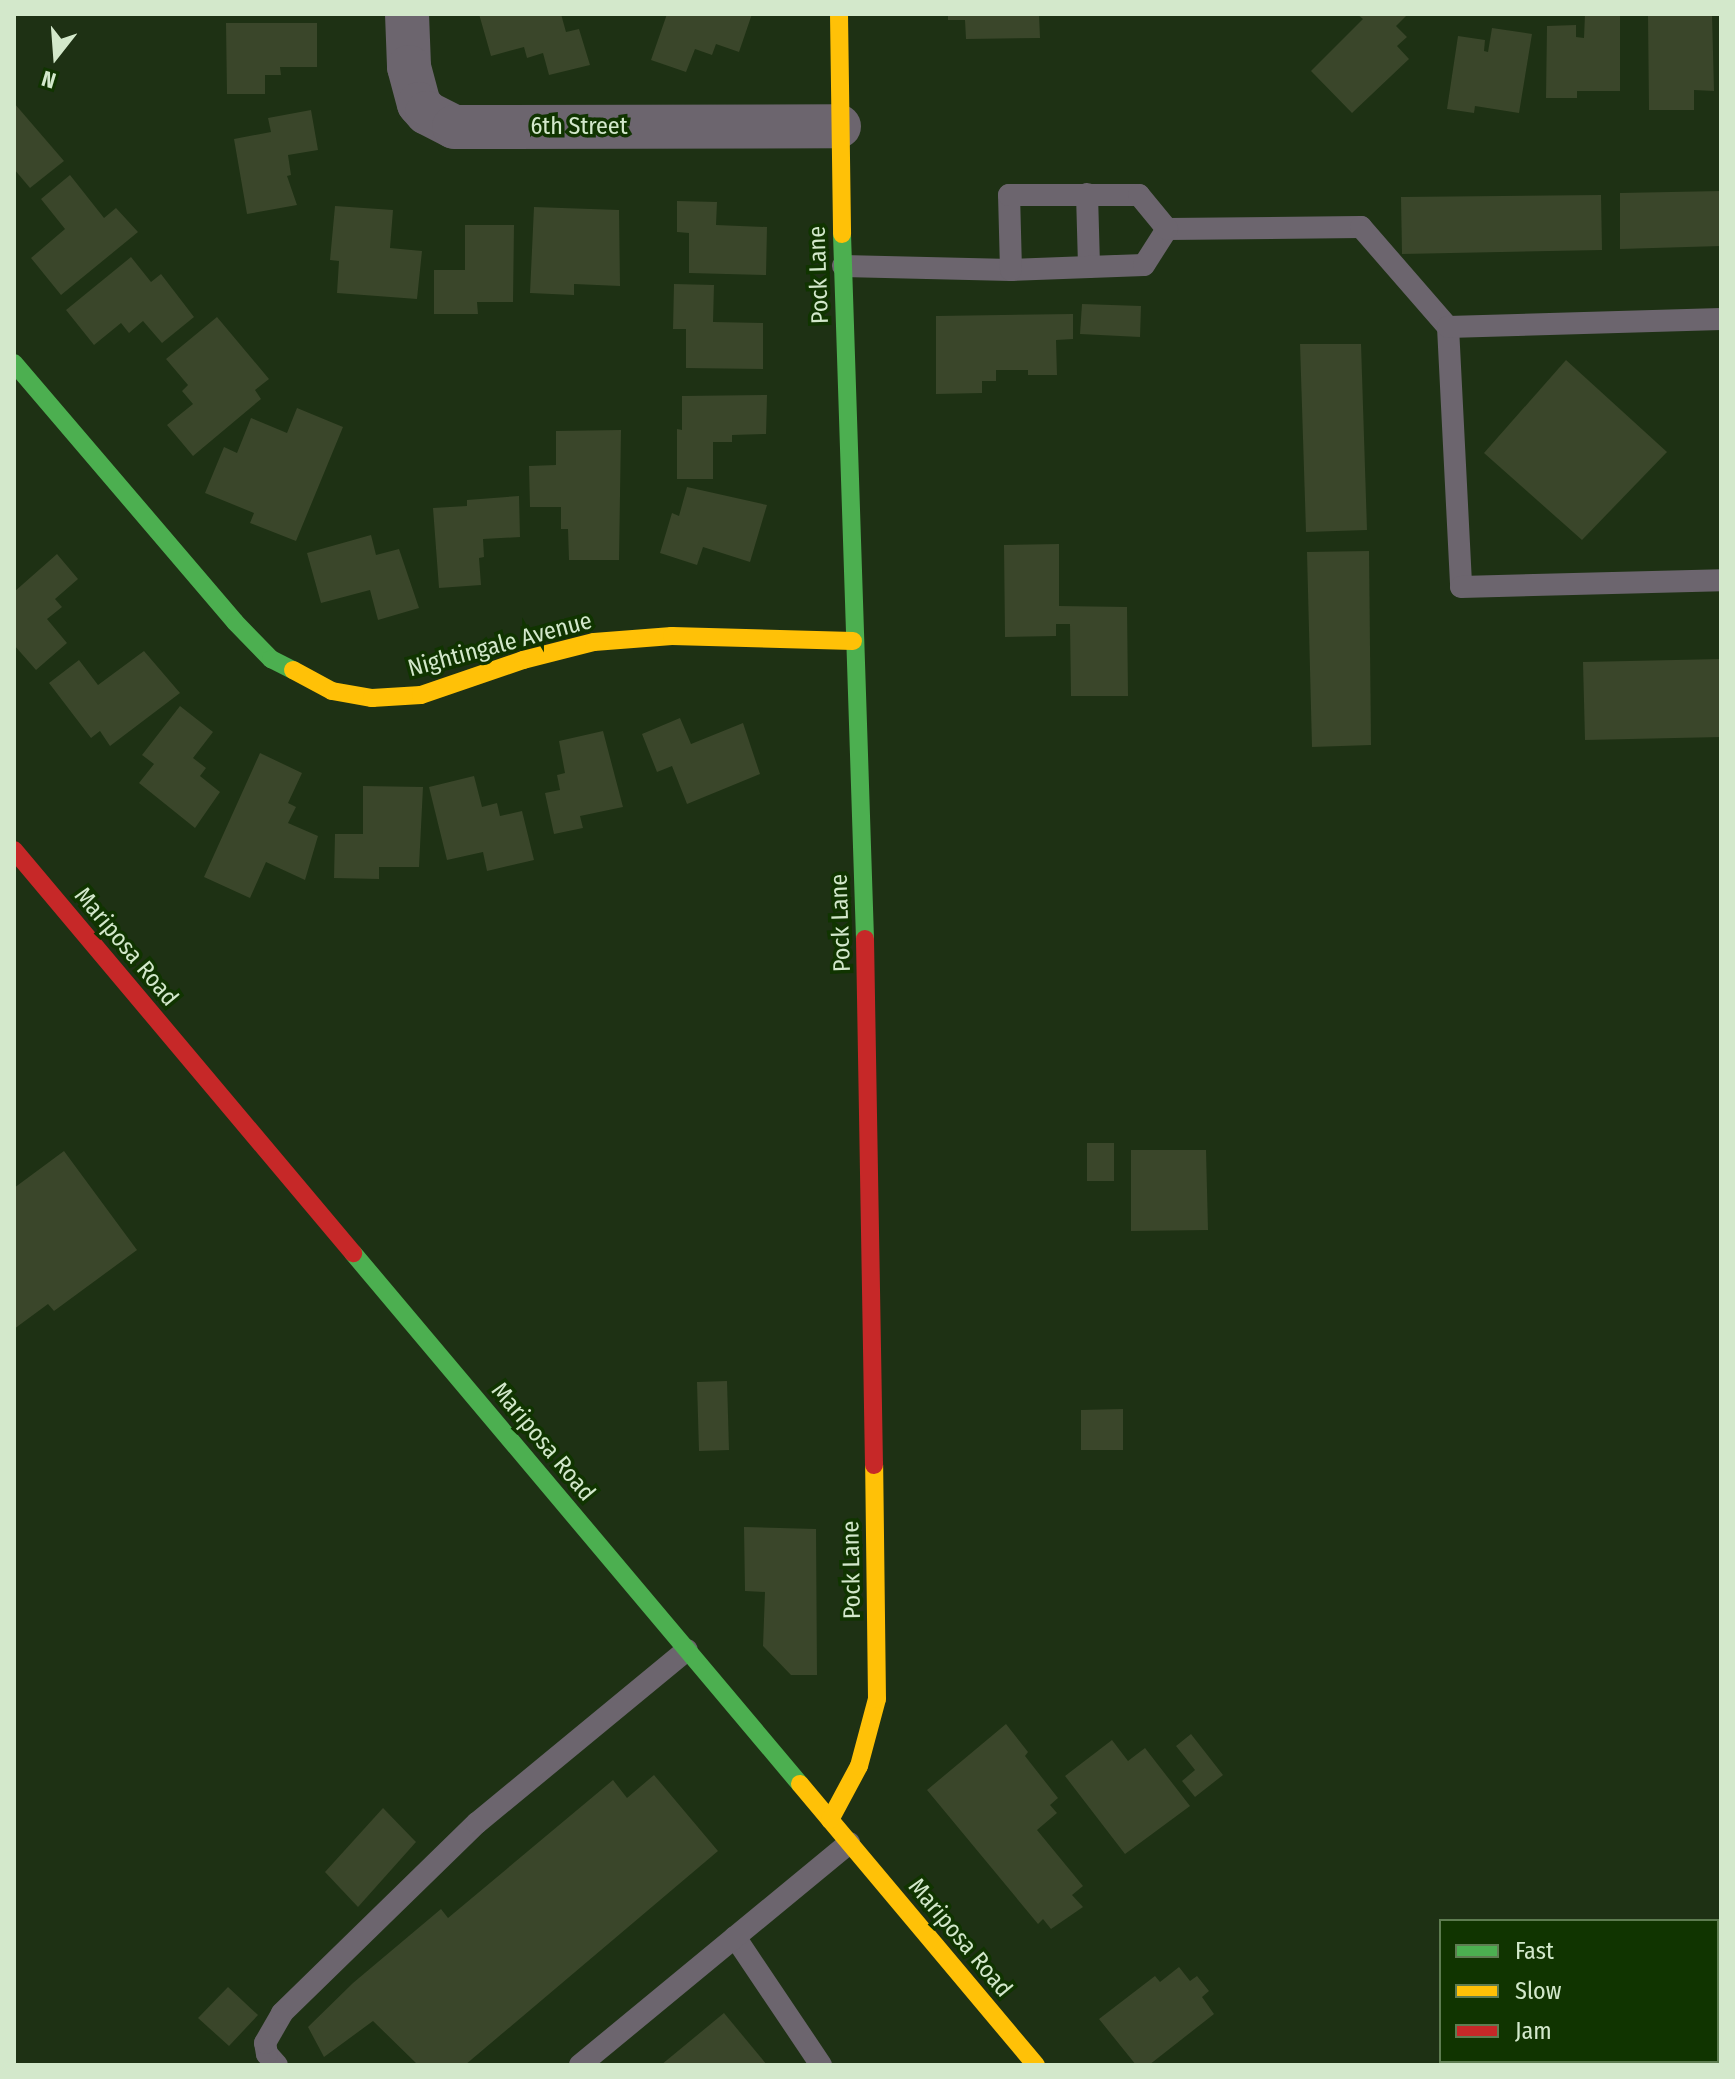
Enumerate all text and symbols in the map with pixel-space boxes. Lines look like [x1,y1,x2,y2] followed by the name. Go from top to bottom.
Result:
[16,16,96,96] north arrow
[39,65,59,94] text: N
[530,113,628,141] street label: 6th Street
[803,225,835,325] street label: Pock Lane
[405,607,595,683] street label: Nightingale Avenue
[825,873,857,973] street label: Pock Lane
[68,882,184,1012] street label: Mariposa Road
[485,1377,601,1507] street label: Mariposa Road
[837,1521,867,1619] street label: Pock Lane
[902,1873,1018,2003] street label: Mariposa Road
[1439,1919,1719,2063] legend
[1515,1937,1554,1965] text: Fast
[1515,1977,1561,2005] text: Slow
[1515,2017,1552,2045] text: Jam

